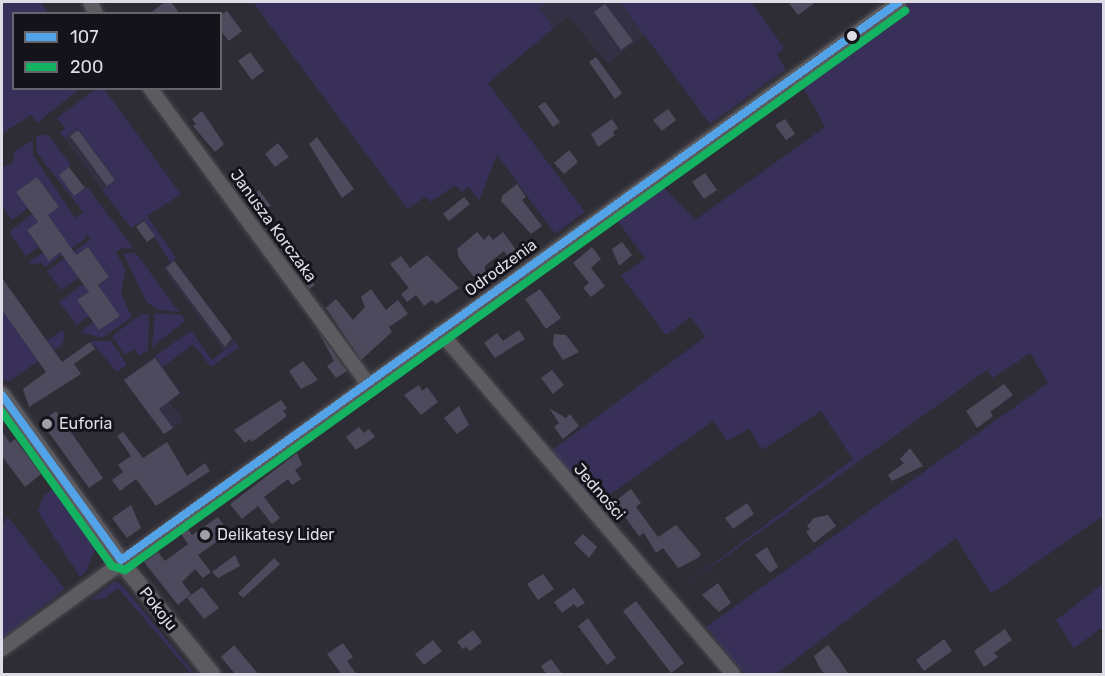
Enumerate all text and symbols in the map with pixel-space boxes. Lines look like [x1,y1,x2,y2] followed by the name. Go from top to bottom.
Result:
[12,12,222,90] legend
[70,26,98,48] text: 107
[846,30,858,42] unlabelled marker
[70,56,103,78] text: 200
[226,166,320,286] street label: Janusza Korczaka
[461,235,541,301] street label: Odrodzenia
[59,414,112,434] place label: Euforia
[40,417,54,431] marker: Euforia
[569,460,629,524] street label: Jedności
[217,525,335,545] place label: Delikatesy Lider
[198,528,212,542] marker: Delikatesy Lider
[135,583,181,635] street label: Pokoju

